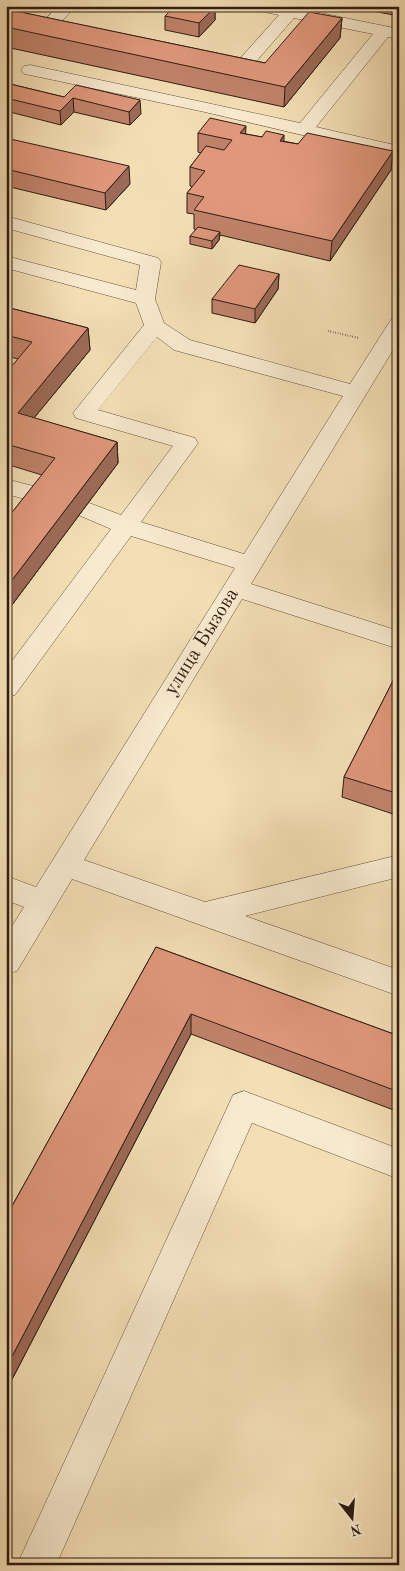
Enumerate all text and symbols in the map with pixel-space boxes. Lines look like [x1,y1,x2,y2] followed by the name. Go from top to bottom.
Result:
[161,585,243,699] street label: улица Бызова
[328,1494,378,1544] north arrow
[348,1521,363,1538] text: N

